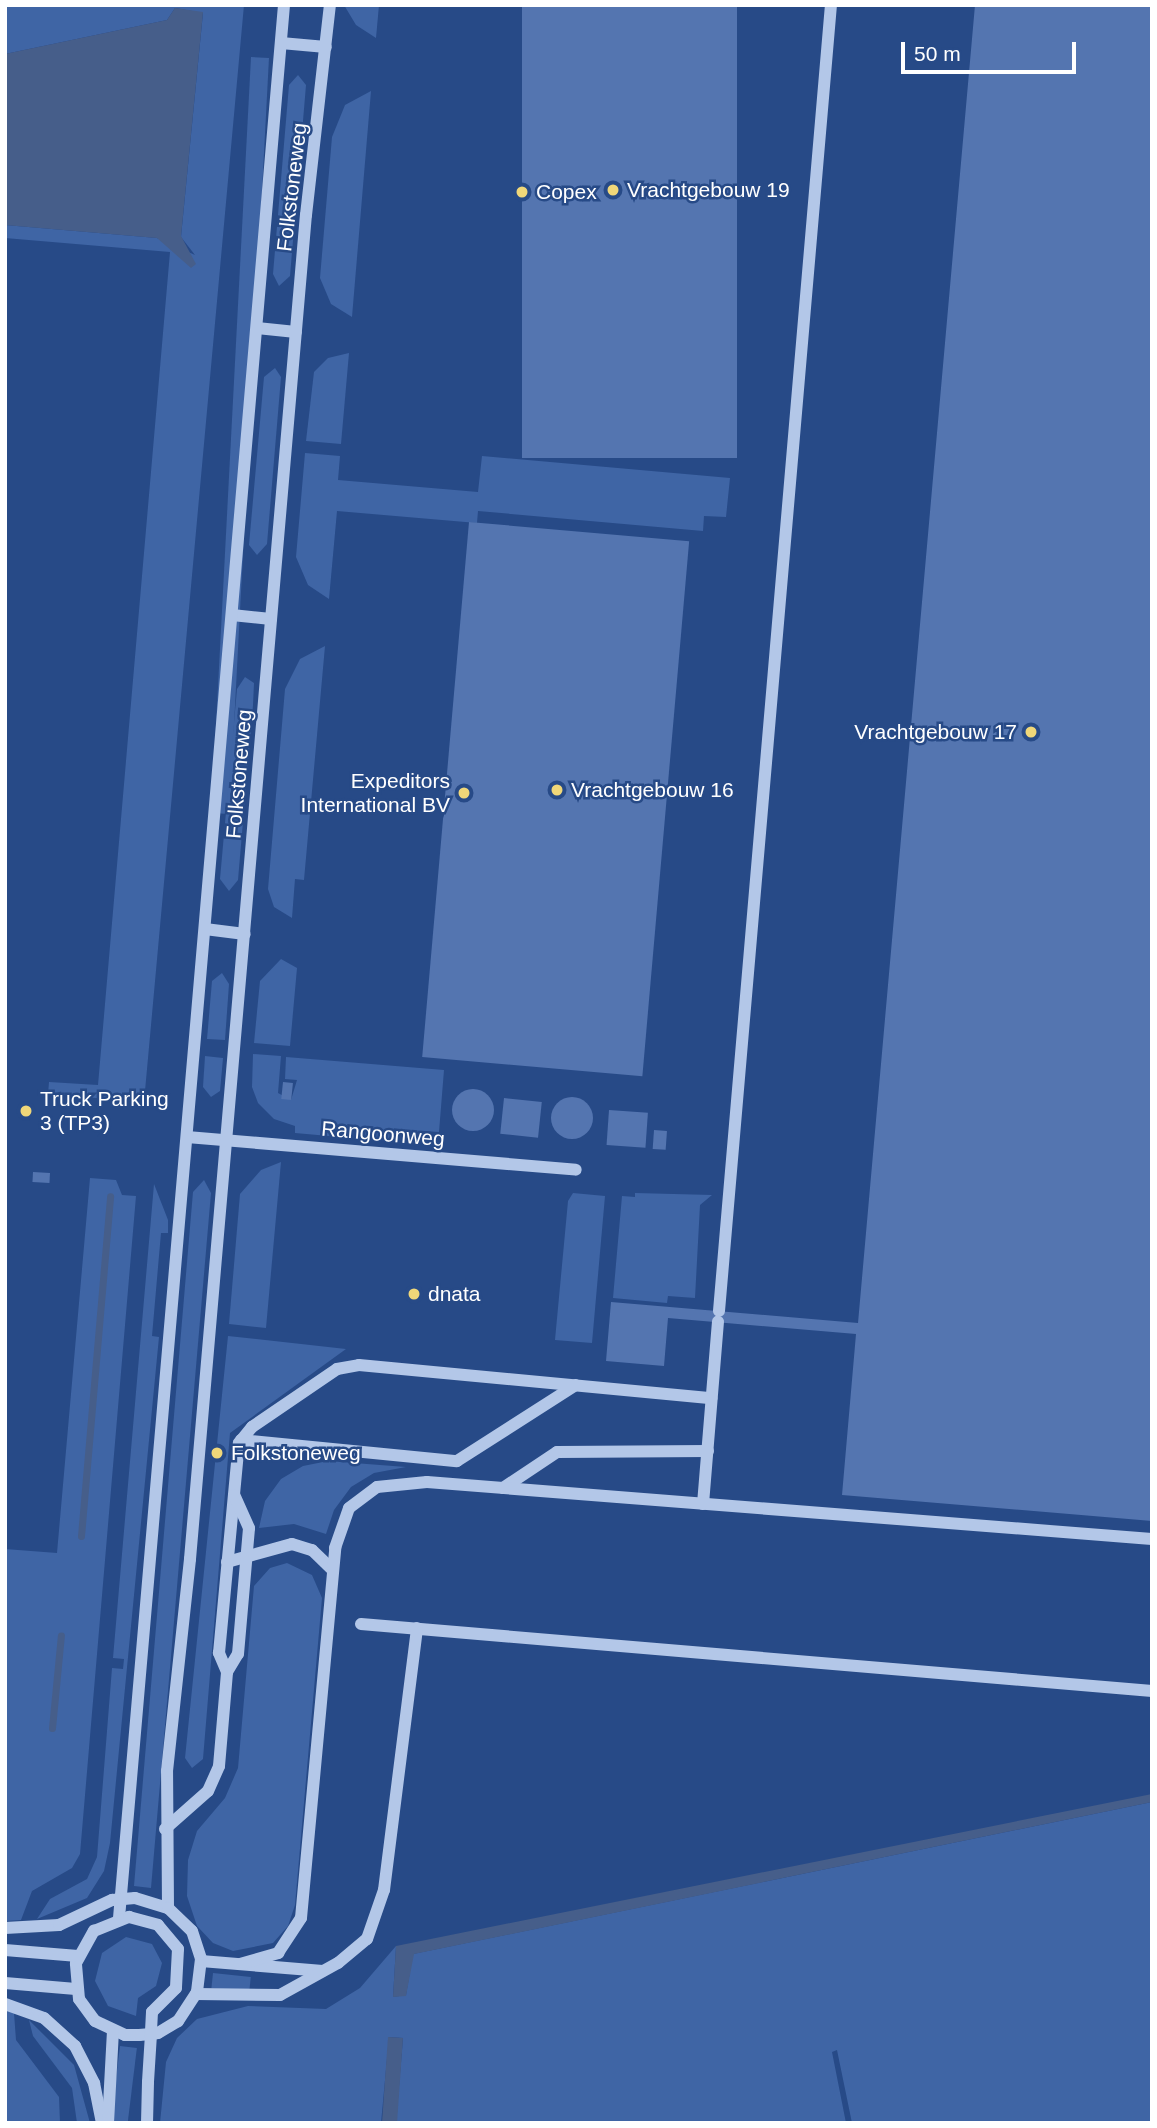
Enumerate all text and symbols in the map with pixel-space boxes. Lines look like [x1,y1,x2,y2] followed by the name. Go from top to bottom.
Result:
[905,28,1080,72] scale bar
[914,42,961,65] text: 50 m
[272,121,312,253] street label: Folkstoneweg
[627,177,790,203] place label: Vrachtgebouw 19
[536,179,597,205] place label: Copex
[605,182,621,198] marker: Vrachtgebouw 19
[514,184,530,200] marker: Copex
[221,708,257,840] street label: Folkstoneweg
[854,719,1017,745] place label: Vrachtgebouw 17
[1023,724,1039,740] marker: Vrachtgebouw 17
[301,768,450,818] place label: Expeditors International BV
[571,777,734,803] place label: Vrachtgebouw 16
[549,782,565,798] marker: Vrachtgebouw 16
[456,785,472,801] marker: Expeditors International BV
[40,1086,169,1136] place label: Truck Parking 3 (TP3)
[18,1103,34,1119] marker: Truck Parking 3 (TP3)
[320,1116,446,1152] street label: Rangoonweg
[428,1281,481,1307] place label: dnata
[406,1286,422,1302] marker: dnata
[231,1440,361,1466] place label: Folkstoneweg
[209,1445,225,1461] marker: Folkstoneweg

